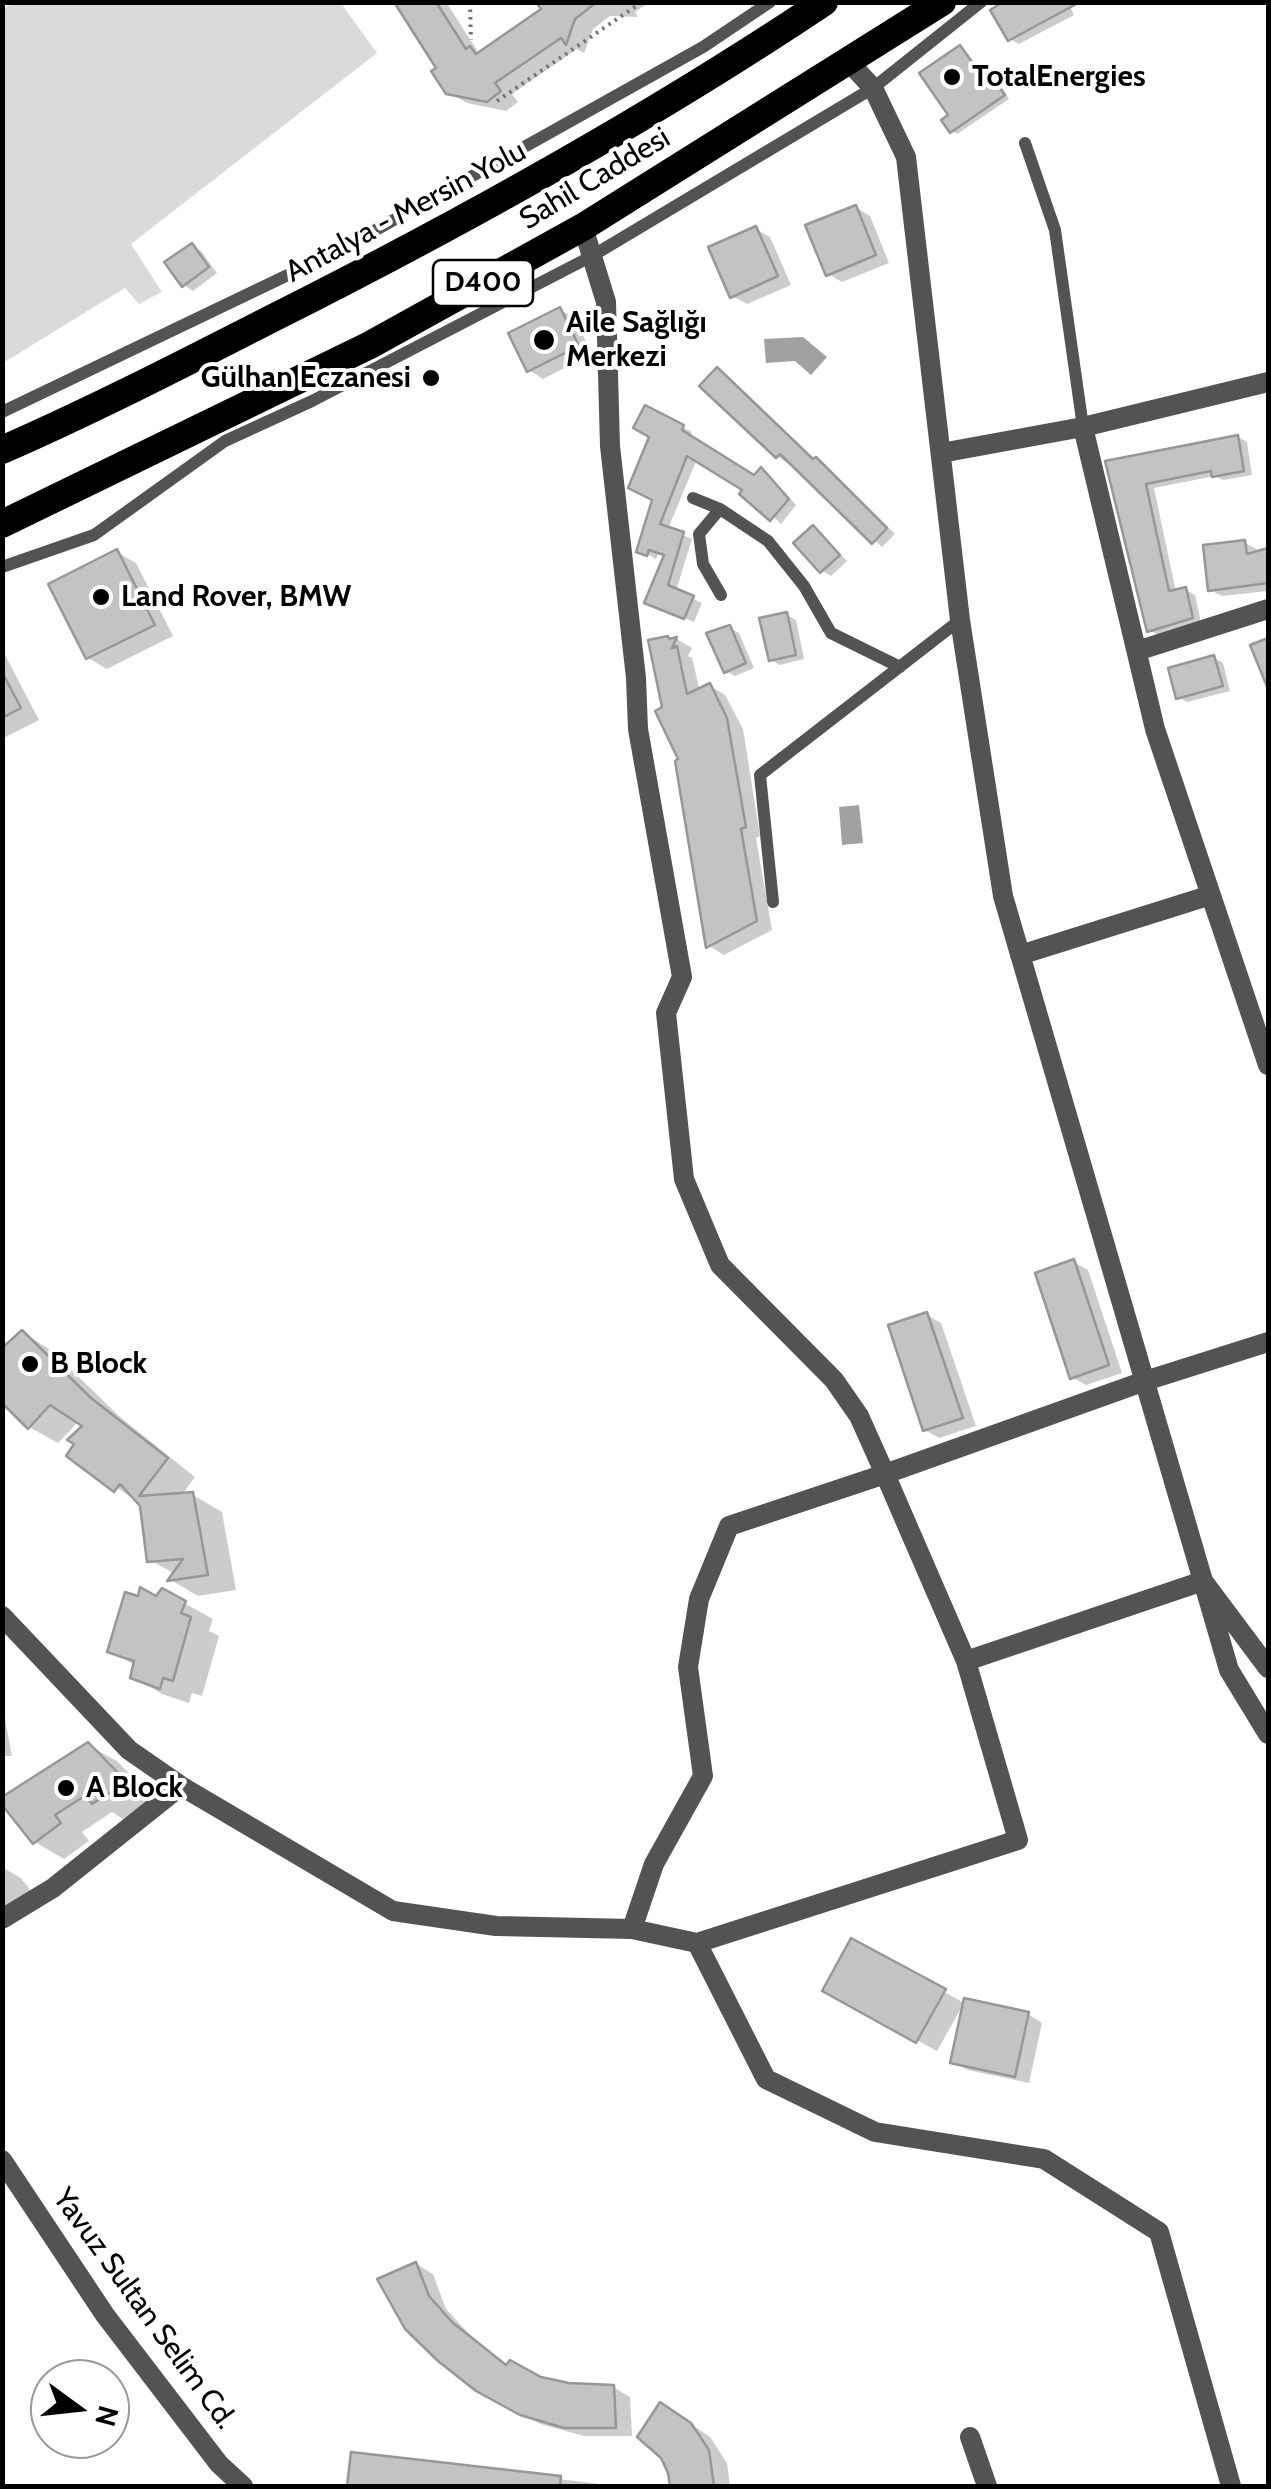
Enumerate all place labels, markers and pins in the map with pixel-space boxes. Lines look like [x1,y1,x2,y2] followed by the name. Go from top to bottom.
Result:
[972,59,1146,95] place label: TotalEnergies
[941,66,963,88] marker: TotalEnergies
[566,305,707,376] place label: Aile Sağlığı Merkezi
[531,327,557,353] marker: Aile Sağlığı Merkezi
[201,360,411,396] place label: Gülhan Eczanesi
[420,367,442,389] marker: Gülhan Eczanesi
[121,579,351,615] place label: Land Rover, BMW
[90,586,112,608] marker: Land Rover, BMW
[50,1346,147,1382] place label: B Block
[19,1353,41,1375] marker: B Block
[86,1770,183,1806] place label: A Block
[55,1777,77,1799] marker: A Block

